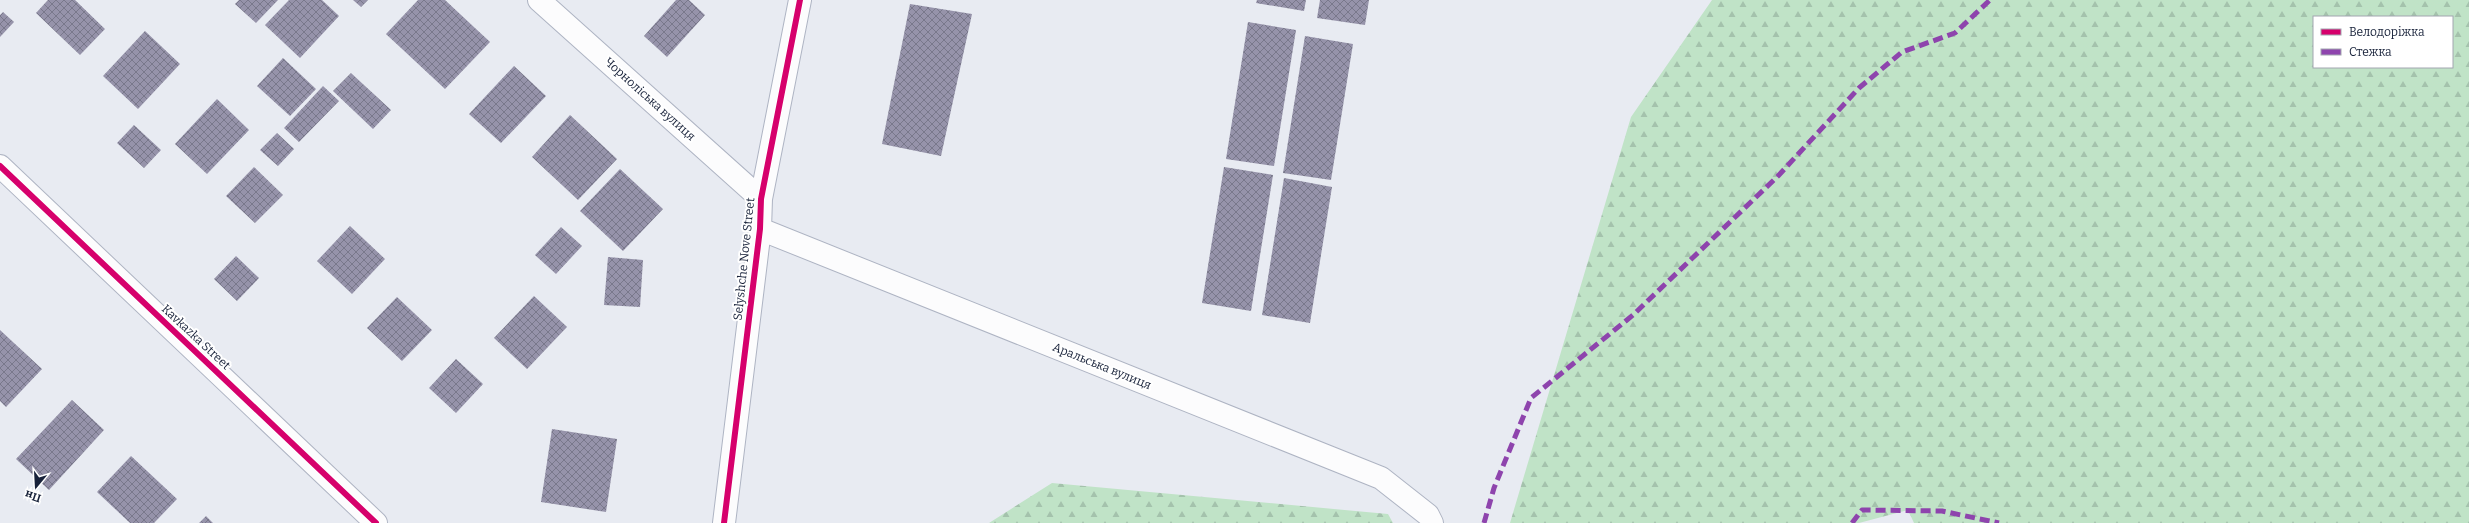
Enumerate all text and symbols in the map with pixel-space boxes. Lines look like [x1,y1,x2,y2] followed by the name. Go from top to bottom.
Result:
[2313,16,2453,68] legend
[2349,25,2425,39] text: Велодоріжка
[2349,45,2392,59] text: Стежка
[602,55,698,144] street label: Чорноліська вулиця
[731,196,757,321] street label: Selyshche Nove Street
[159,302,234,373] street label: Kavkazka Street
[1051,340,1154,392] street label: Аральська вулиця
[16,467,56,507] north arrow
[23,487,43,505] text: Пн

